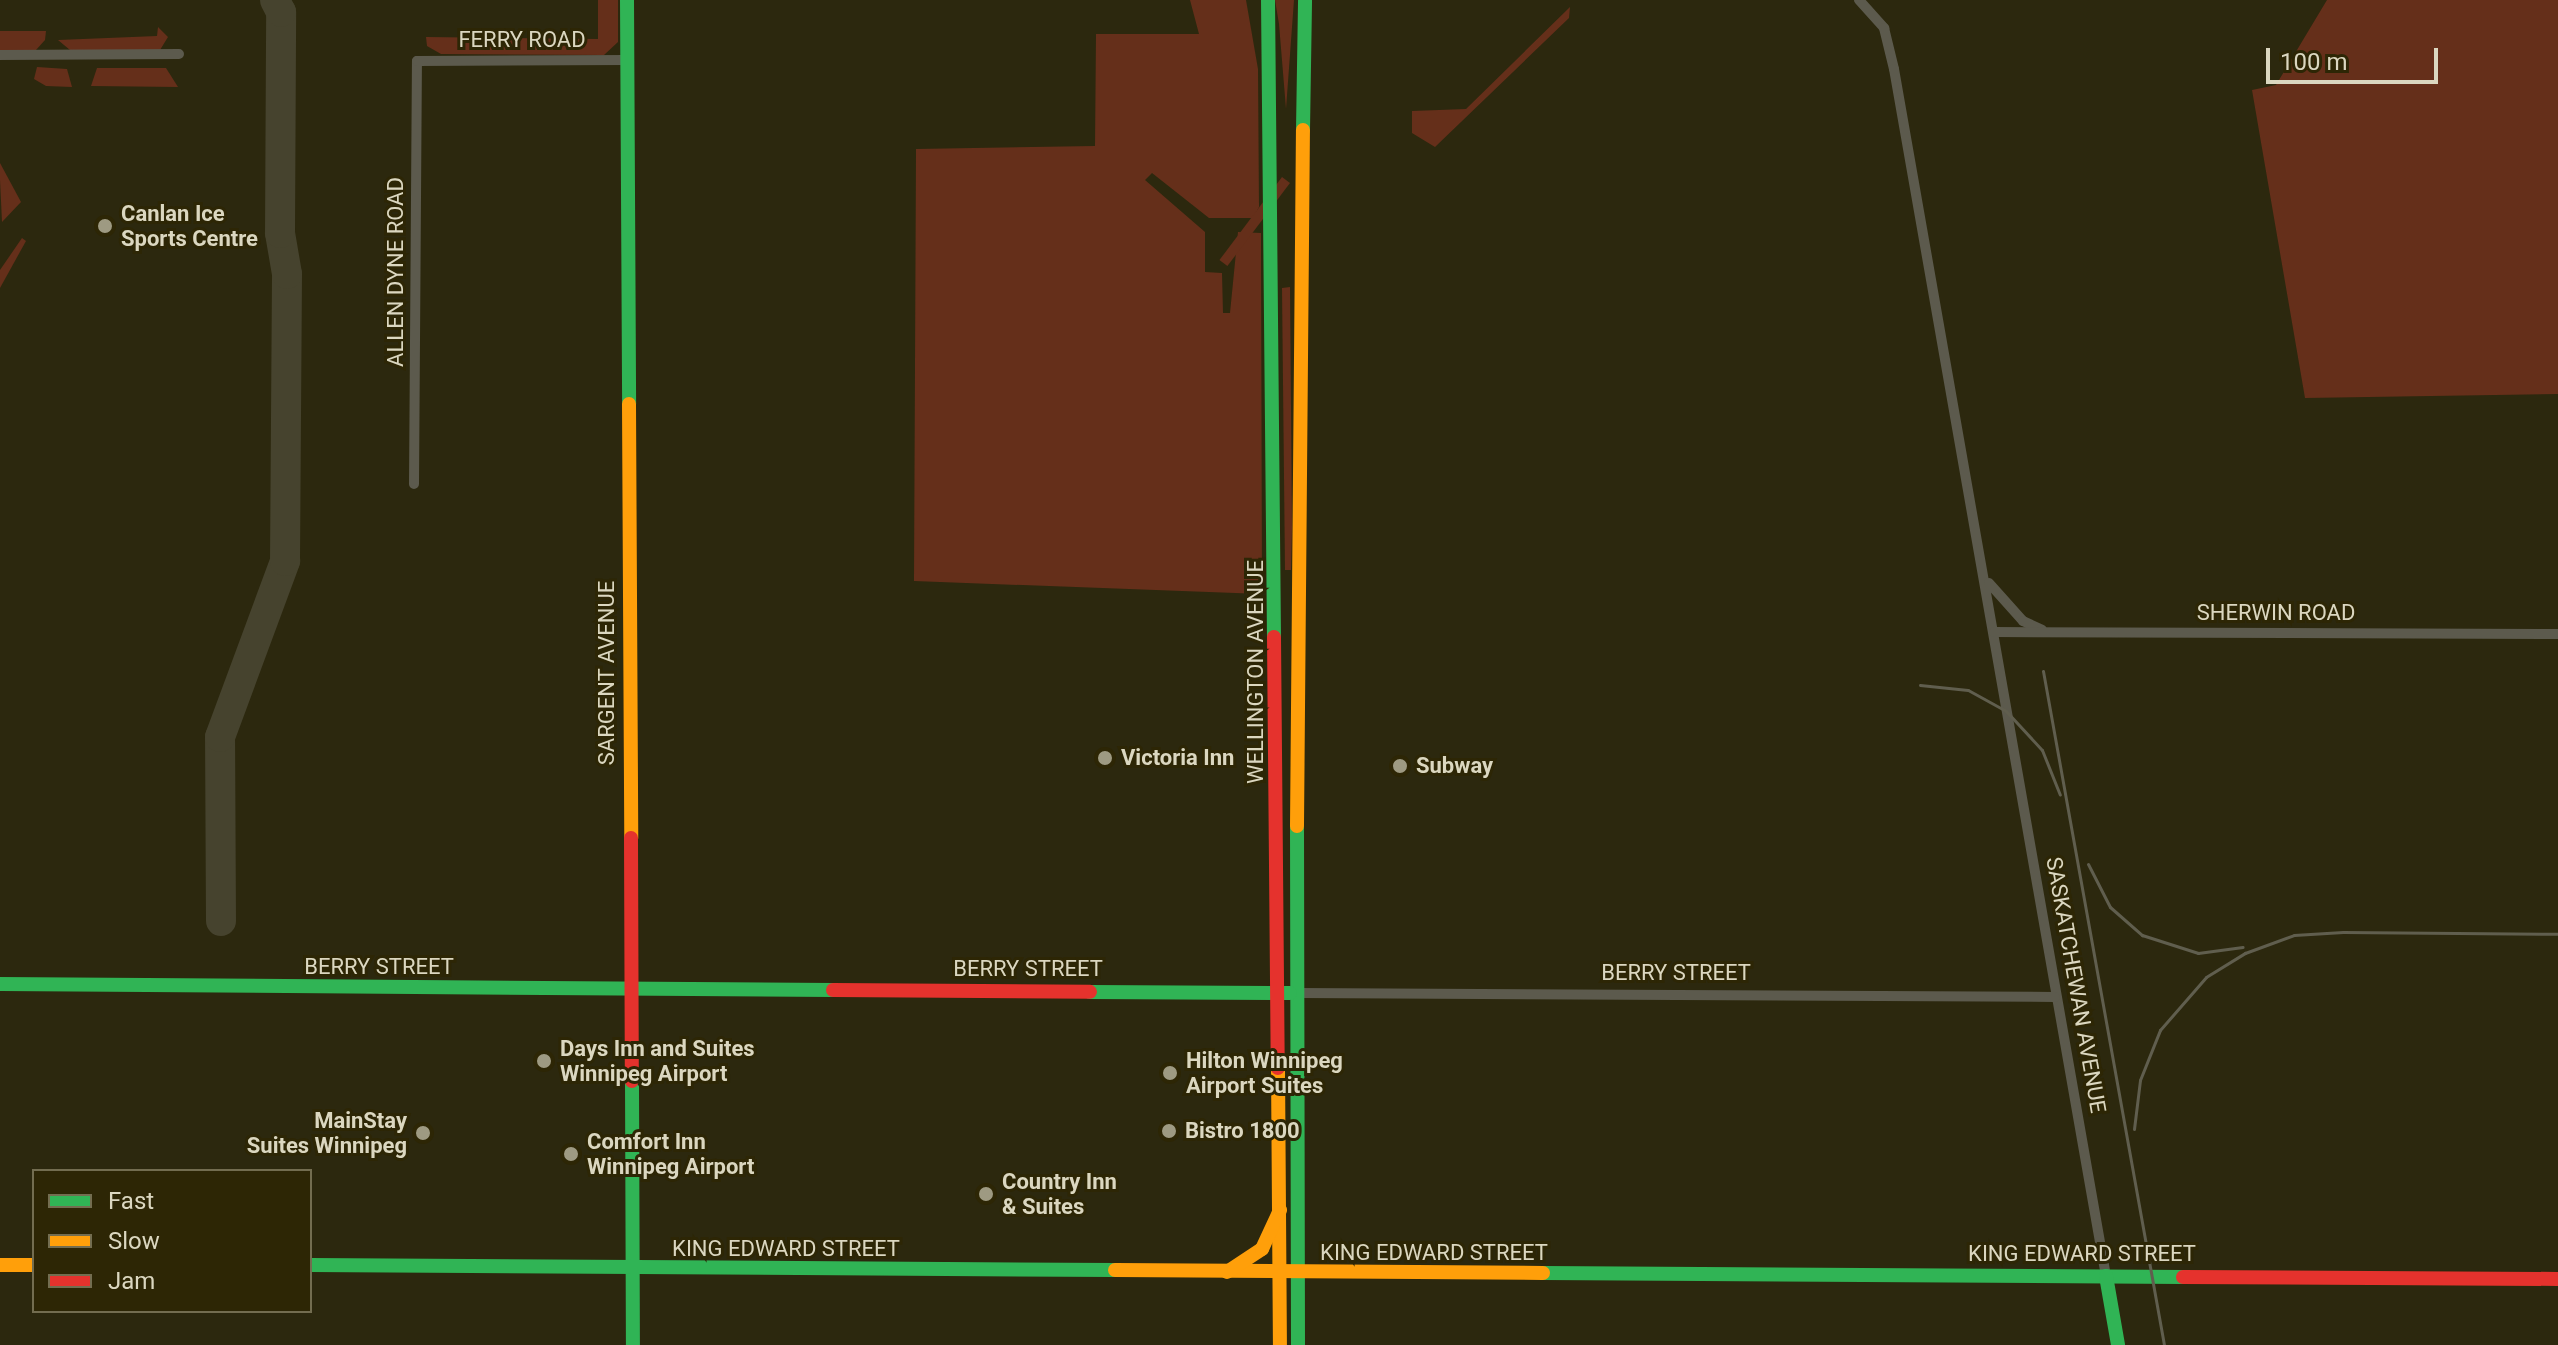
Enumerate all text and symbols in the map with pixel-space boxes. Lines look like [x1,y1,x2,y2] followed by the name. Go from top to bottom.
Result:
[458,27,586,53] street label: FERRY ROAD
[2270,32,2442,82] scale bar
[2280,48,2347,76] text: 100 m
[383,177,409,367] street label: ALLEN DYNE ROAD
[121,200,258,252] place label: Canlan Ice Sports Centre
[96,217,114,235] marker: Canlan Ice Sports Centre
[1243,560,1269,784] street label: WELLINGTON AVENUE
[594,581,620,765] street label: SARGENT AVENUE
[2197,600,2355,626] street label: SHERWIN ROAD
[1121,745,1234,771] place label: Victoria Inn
[1096,749,1114,767] marker: Victoria Inn
[1416,753,1493,779] place label: Subway
[1391,757,1409,775] marker: Subway
[2040,855,2112,1115] street label: SASKATCHEWAN AVENUE
[304,954,454,980] street label: BERRY STREET
[953,956,1103,982] street label: BERRY STREET
[1601,960,1751,986] street label: BERRY STREET
[560,1035,755,1086] place label: Days Inn and Suites Winnipeg Airport
[1186,1047,1343,1098] place label: Hilton Winnipeg Airport Suites
[535,1052,553,1070] marker: Days Inn and Suites Winnipeg Airport
[1161,1064,1179,1082] marker: Hilton Winnipeg Airport Suites
[247,1107,407,1158] place label: MainStay Suites Winnipeg
[1185,1118,1300,1144] place label: Bistro 1800
[1160,1122,1178,1140] marker: Bistro 1800
[414,1124,432,1142] marker: MainStay Suites Winnipeg
[587,1128,754,1180] place label: Comfort Inn Winnipeg Airport
[562,1145,580,1163] marker: Comfort Inn Winnipeg Airport
[1002,1168,1117,1220] place label: Country Inn & Suites
[32,1169,312,1313] legend
[977,1185,995,1203] marker: Country Inn & Suites
[108,1187,154,1215] text: Fast
[108,1227,160,1255] text: Slow
[672,1236,900,1262] street label: KING EDWARD STREET
[1320,1240,1548,1266] street label: KING EDWARD STREET
[1968,1241,2196,1267] street label: KING EDWARD STREET
[108,1267,155,1295] text: Jam

